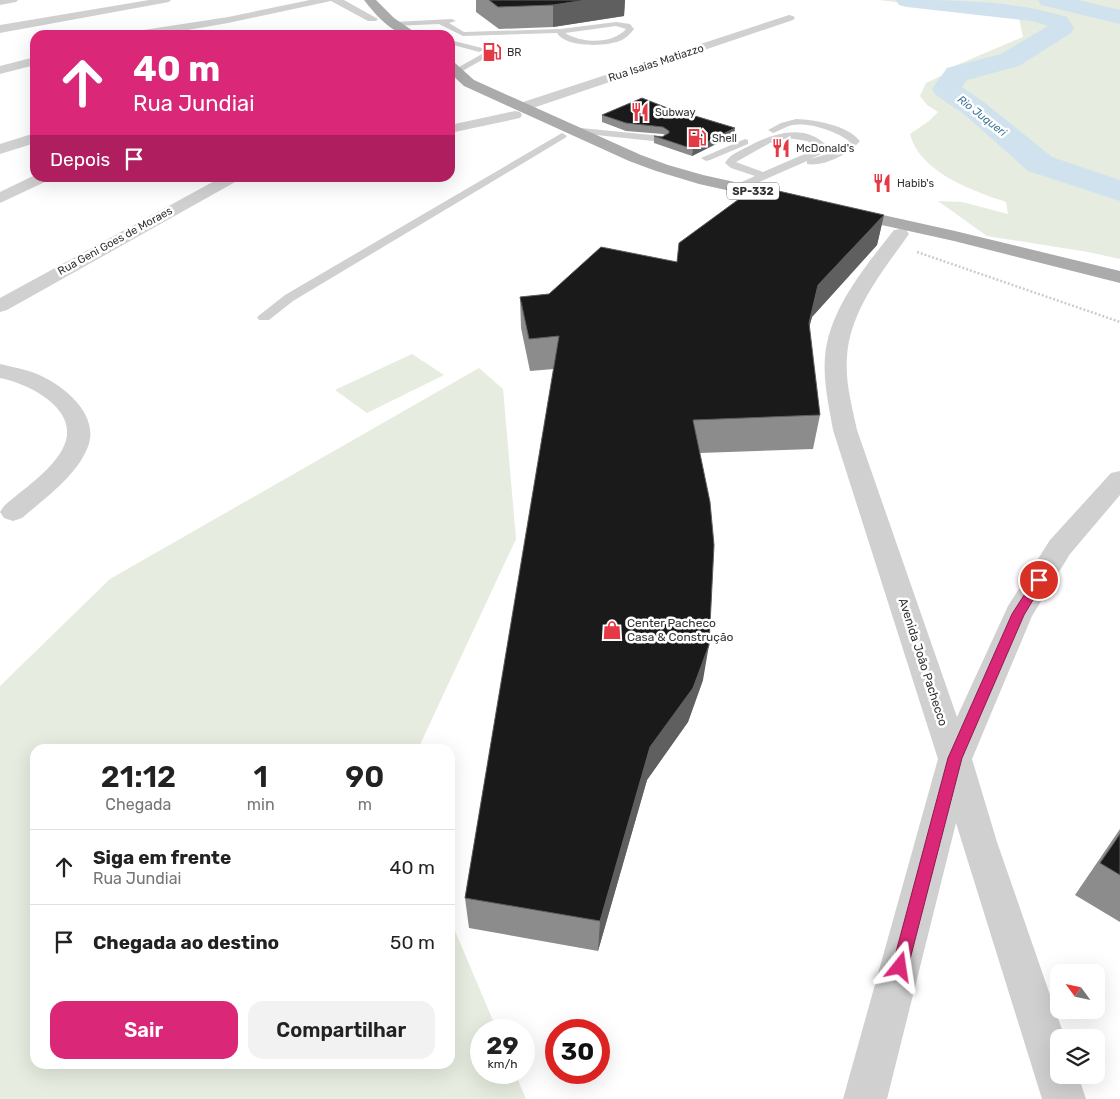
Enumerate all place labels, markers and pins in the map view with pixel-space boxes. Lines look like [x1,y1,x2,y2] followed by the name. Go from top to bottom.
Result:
[481,41,503,63] fuel station icon: BR
[507,46,522,59] place label: BR
[629,101,651,123] restaurant icon: Subway
[655,106,696,119] place label: Subway
[686,127,708,149] fuel station icon: Shell
[712,132,737,145] place label: Shell
[770,137,792,159] restaurant icon: McDonald's
[796,142,855,155] place label: McDonald's
[871,172,893,194] restaurant icon: Habib's
[897,177,934,190] place label: Habib's
[1018,559,1060,601] pin
[627,616,734,644] place label: Center Pacheco Casa & Construção
[601,619,623,641] shop icon: Center Pacheco Casa & Construção

